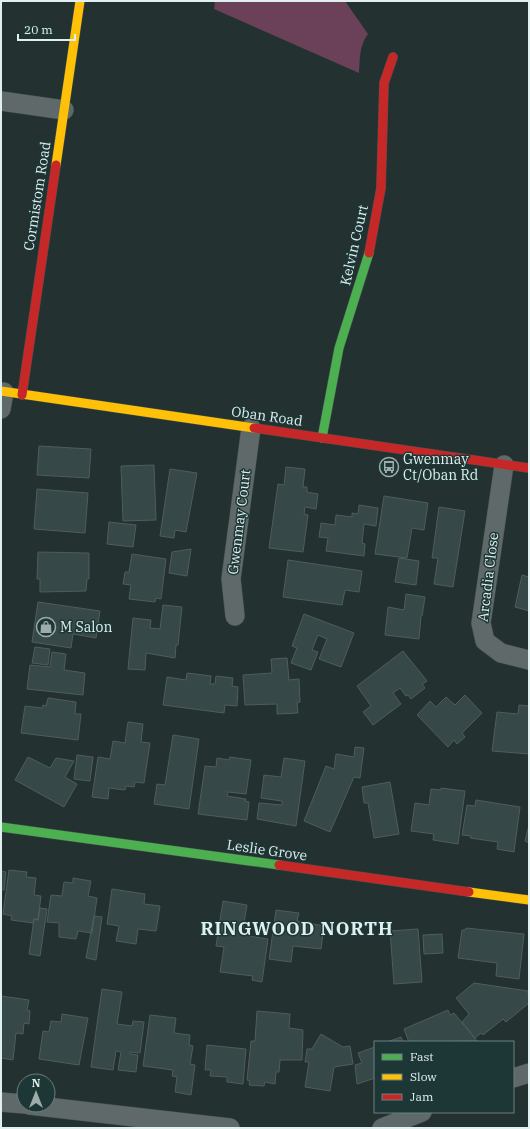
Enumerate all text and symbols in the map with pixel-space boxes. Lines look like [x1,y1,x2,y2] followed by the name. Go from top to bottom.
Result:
[18,16,75,42] scale bar
[24,22,53,37] text: 20 m
[19,140,55,252] street label: Cormistom Road
[336,203,372,287] street label: Kelvin Court
[230,402,304,430] street label: Oban Road
[403,450,479,484] place label: Gwenmay Ct/Oban Rd
[378,456,400,478] bus stop icon: Gwenmay Ct/Oban Rd
[224,468,254,576] street label: Gwenmay Court
[474,531,502,623] street label: Arcadia Close
[35,616,57,638] shop icon: M Salon
[60,618,112,636] place label: M Salon
[226,835,308,865] street label: Leslie Grove
[200,917,394,940] district label: RINGWOOD NORTH
[374,1041,514,1113] legend
[410,1049,434,1064] text: Fast
[410,1069,437,1084] text: Slow
[16,1073,56,1113] north arrow
[32,1076,41,1090] text: N
[410,1089,434,1104] text: Jam

